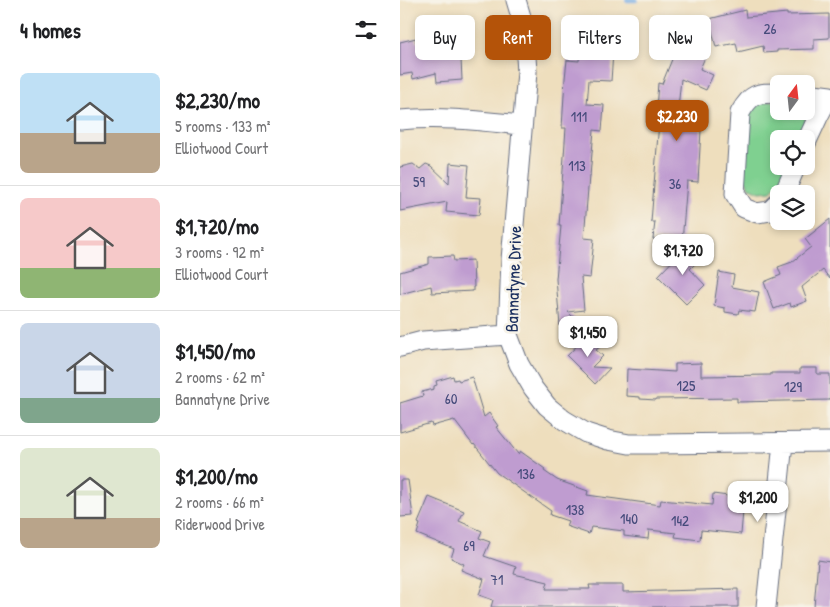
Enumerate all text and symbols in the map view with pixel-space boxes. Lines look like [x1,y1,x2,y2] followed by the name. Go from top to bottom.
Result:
[415,15,475,60] chip: Buy
[485,15,551,60] chip: Rent
[561,15,639,60] chip: Filters
[649,15,711,60] chip: New
[20,16,81,45] text: 4 homes
[352,16,380,44] icon: filters
[763,18,777,39] house number: 26
[770,75,815,120] north arrow
[770,75,815,230] map controls
[175,86,260,115] text: $2,230/mo
[60,93,120,153] icon: home
[636,100,718,142] pin: $2,230
[657,105,697,127] text: $2,230
[571,106,587,127] house number: 111
[175,115,271,137] text: 5 rooms · 133 m²
[770,130,815,175] button: locate
[175,137,268,159] text: Elliotwood Court
[568,155,586,176] house number: 113
[413,171,425,192] house number: 59
[669,173,681,194] house number: 36
[770,185,815,230] button: layers
[175,212,259,241] text: $1,720/mo
[60,218,120,278] icon: home
[499,225,527,333] street label: Bannatyne Drive
[642,234,724,276] pin: $1,720
[663,239,703,261] text: $1,720
[175,241,264,263] text: 3 rooms · 92 m²
[175,263,268,285] text: Elliotwood Court
[547,316,629,358] pin: $1,450
[569,321,607,343] text: $1,450
[175,337,255,366] text: $1,450/mo
[60,343,120,403] icon: home
[175,366,265,388] text: 2 rooms · 62 m²
[677,375,696,396] house number: 125
[784,376,802,397] house number: 129
[175,388,270,410] text: Bannatyne Drive
[445,388,458,409] house number: 60
[175,462,258,491] text: $1,200/mo
[517,463,535,484] house number: 136
[60,468,120,528] icon: home
[717,480,799,523] pin: $1,200
[739,486,777,508] text: $1,200
[175,491,264,513] text: 2 rooms · 66 m²
[566,499,584,520] house number: 138
[620,508,638,529] house number: 140
[671,510,689,531] house number: 142
[175,513,265,535] text: Riderwood Drive
[463,535,475,556] house number: 69
[491,569,503,590] house number: 71

